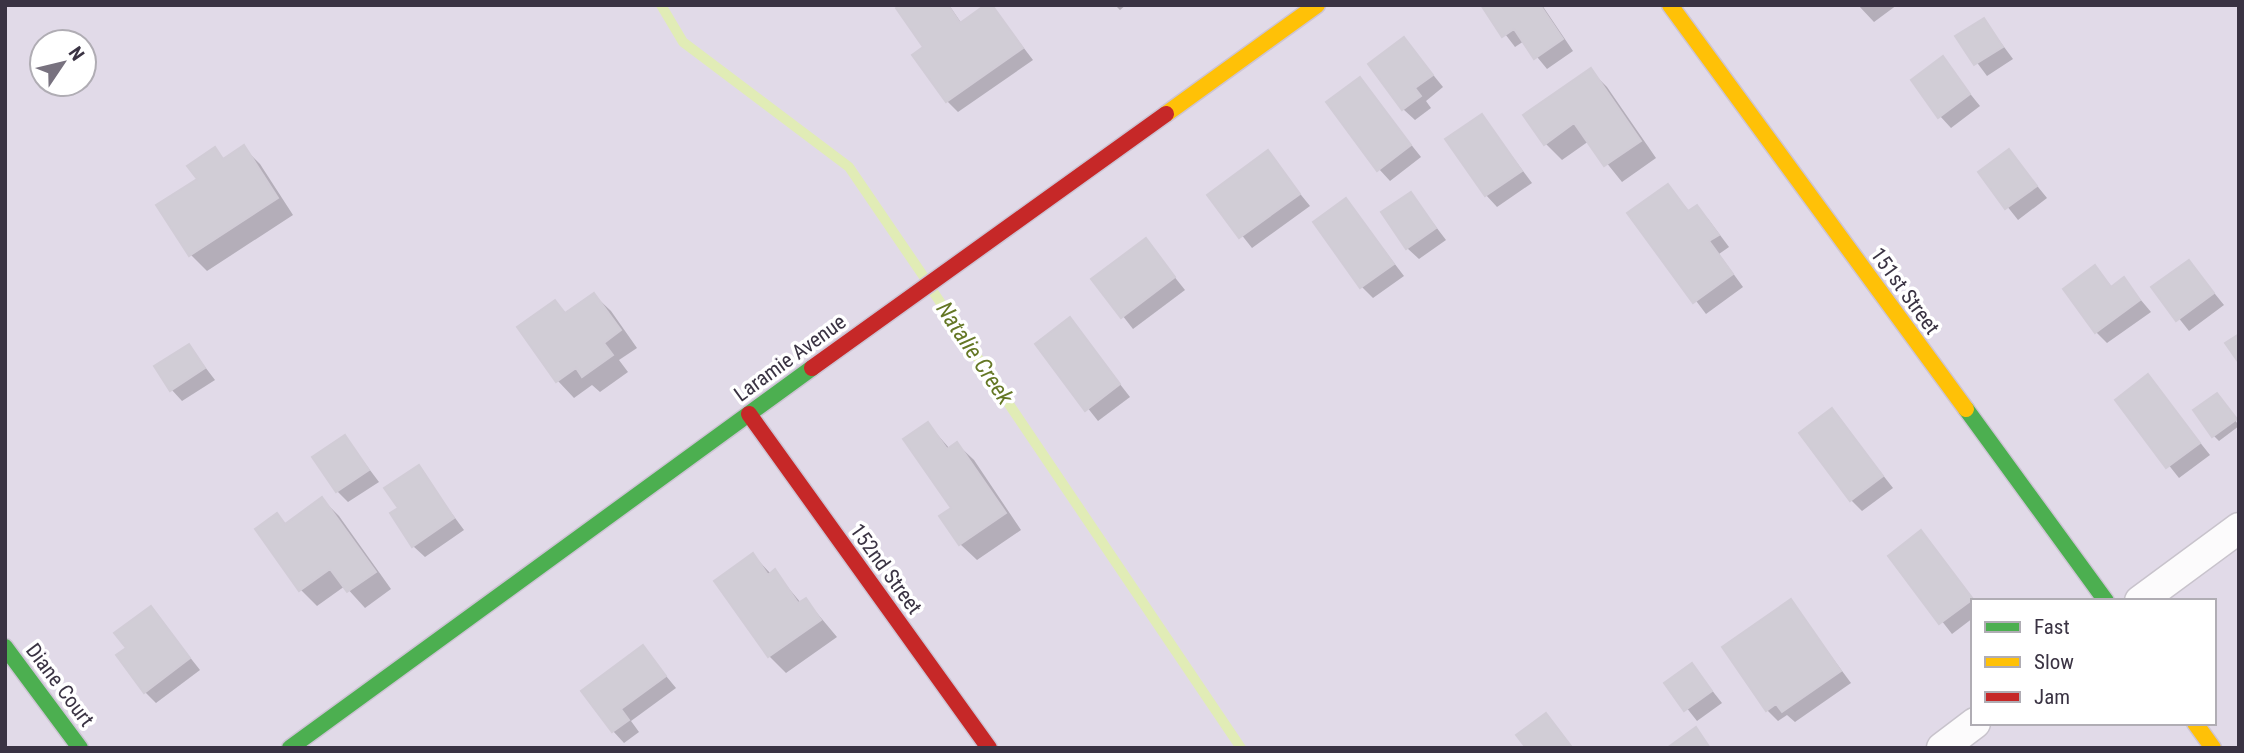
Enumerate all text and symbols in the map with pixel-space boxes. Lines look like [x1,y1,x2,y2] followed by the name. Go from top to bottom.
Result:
[28,28,98,98] north arrow
[64,42,89,65] text: N
[1866,243,1944,339] street label: 151st Street
[930,297,1019,410] water label: Natalie Creek
[730,309,851,406] street label: Laramie Avenue
[845,519,927,619] street label: 152nd Street
[1971,599,2216,725] legend
[2034,615,2070,639] text: Fast
[21,639,99,731] street label: Diane Court
[2034,650,2074,674] text: Slow
[2034,685,2070,709] text: Jam

